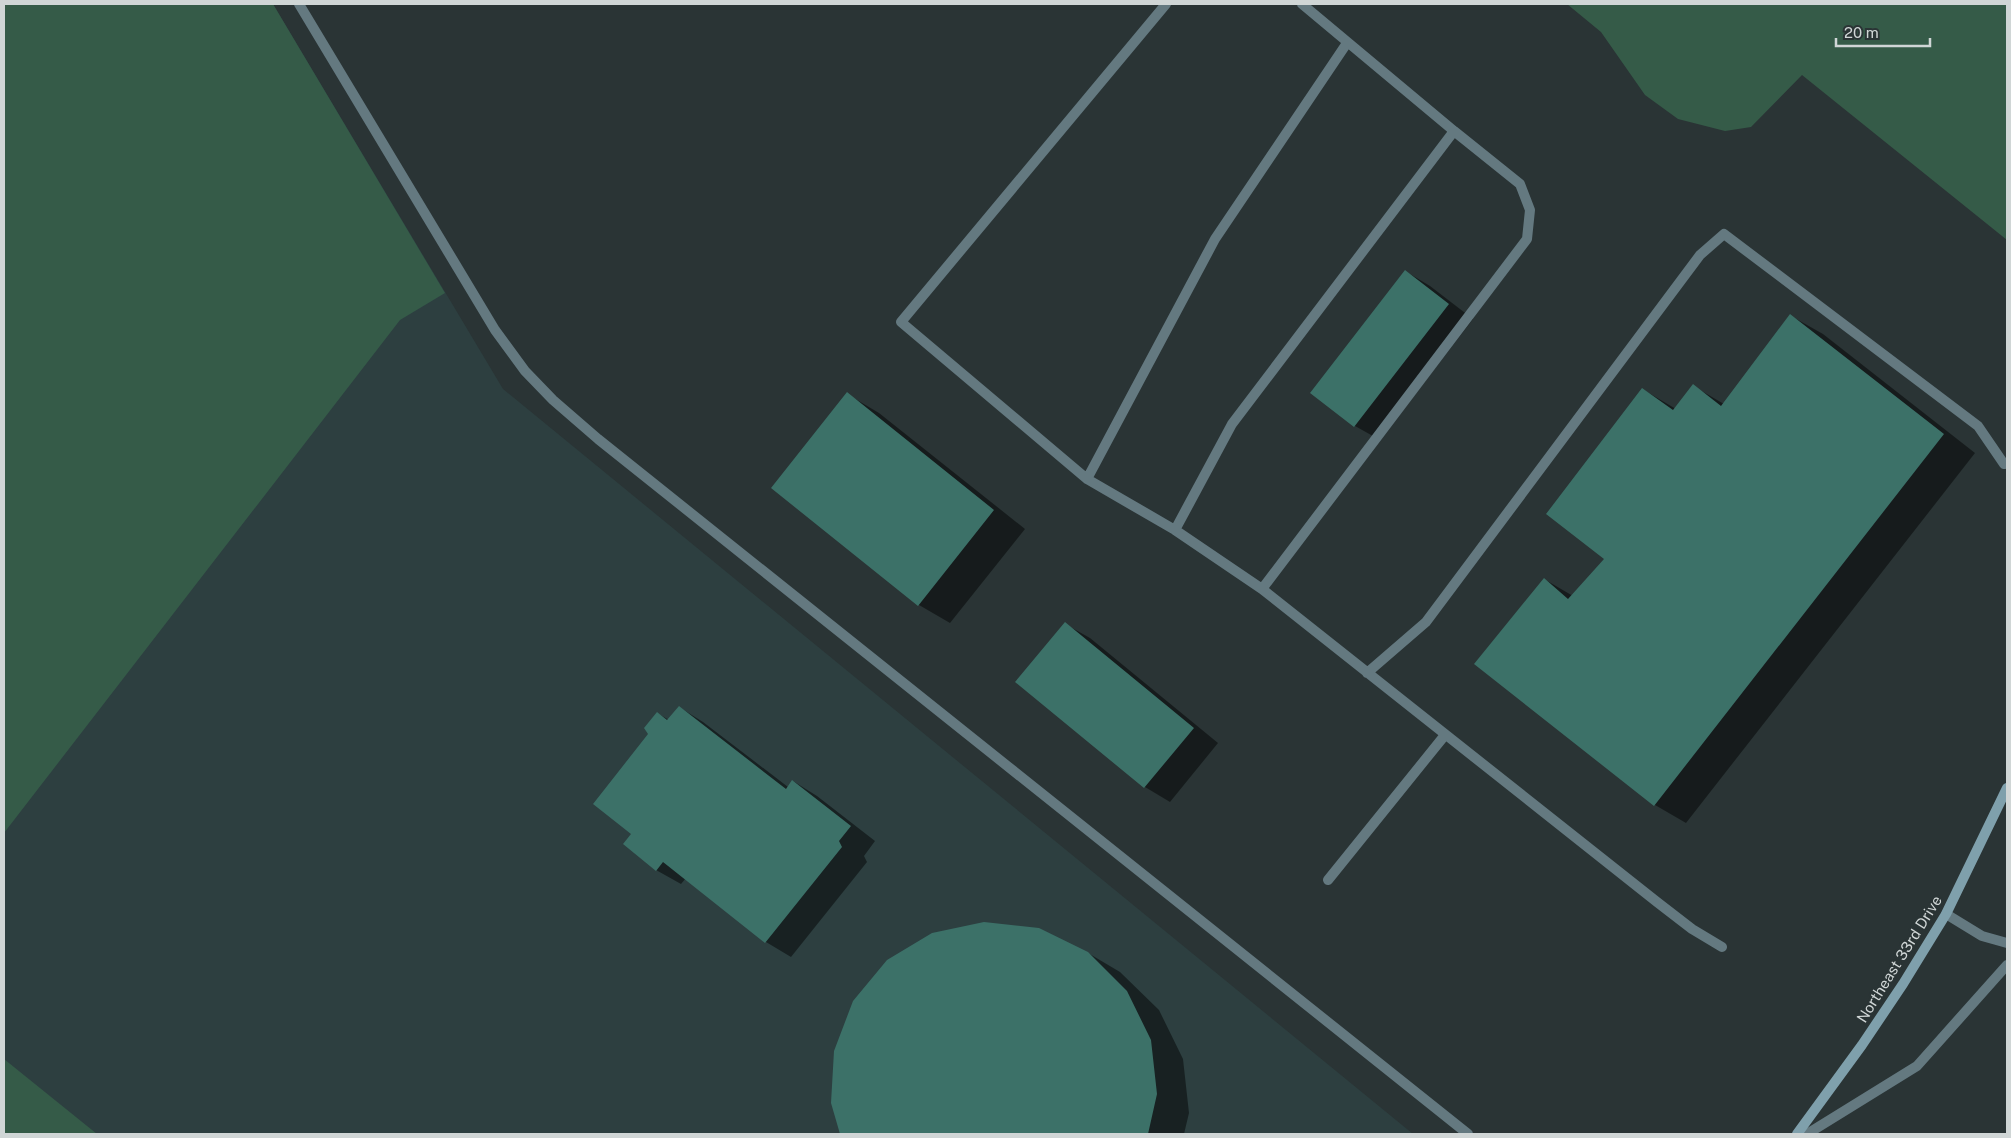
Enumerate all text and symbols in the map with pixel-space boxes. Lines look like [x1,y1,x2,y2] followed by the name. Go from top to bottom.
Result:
[1836,15,1930,47] scale bar
[1844,24,1879,41] text: 20 m
[1853,892,1945,1026] street label: Northeast 33rd Drive

